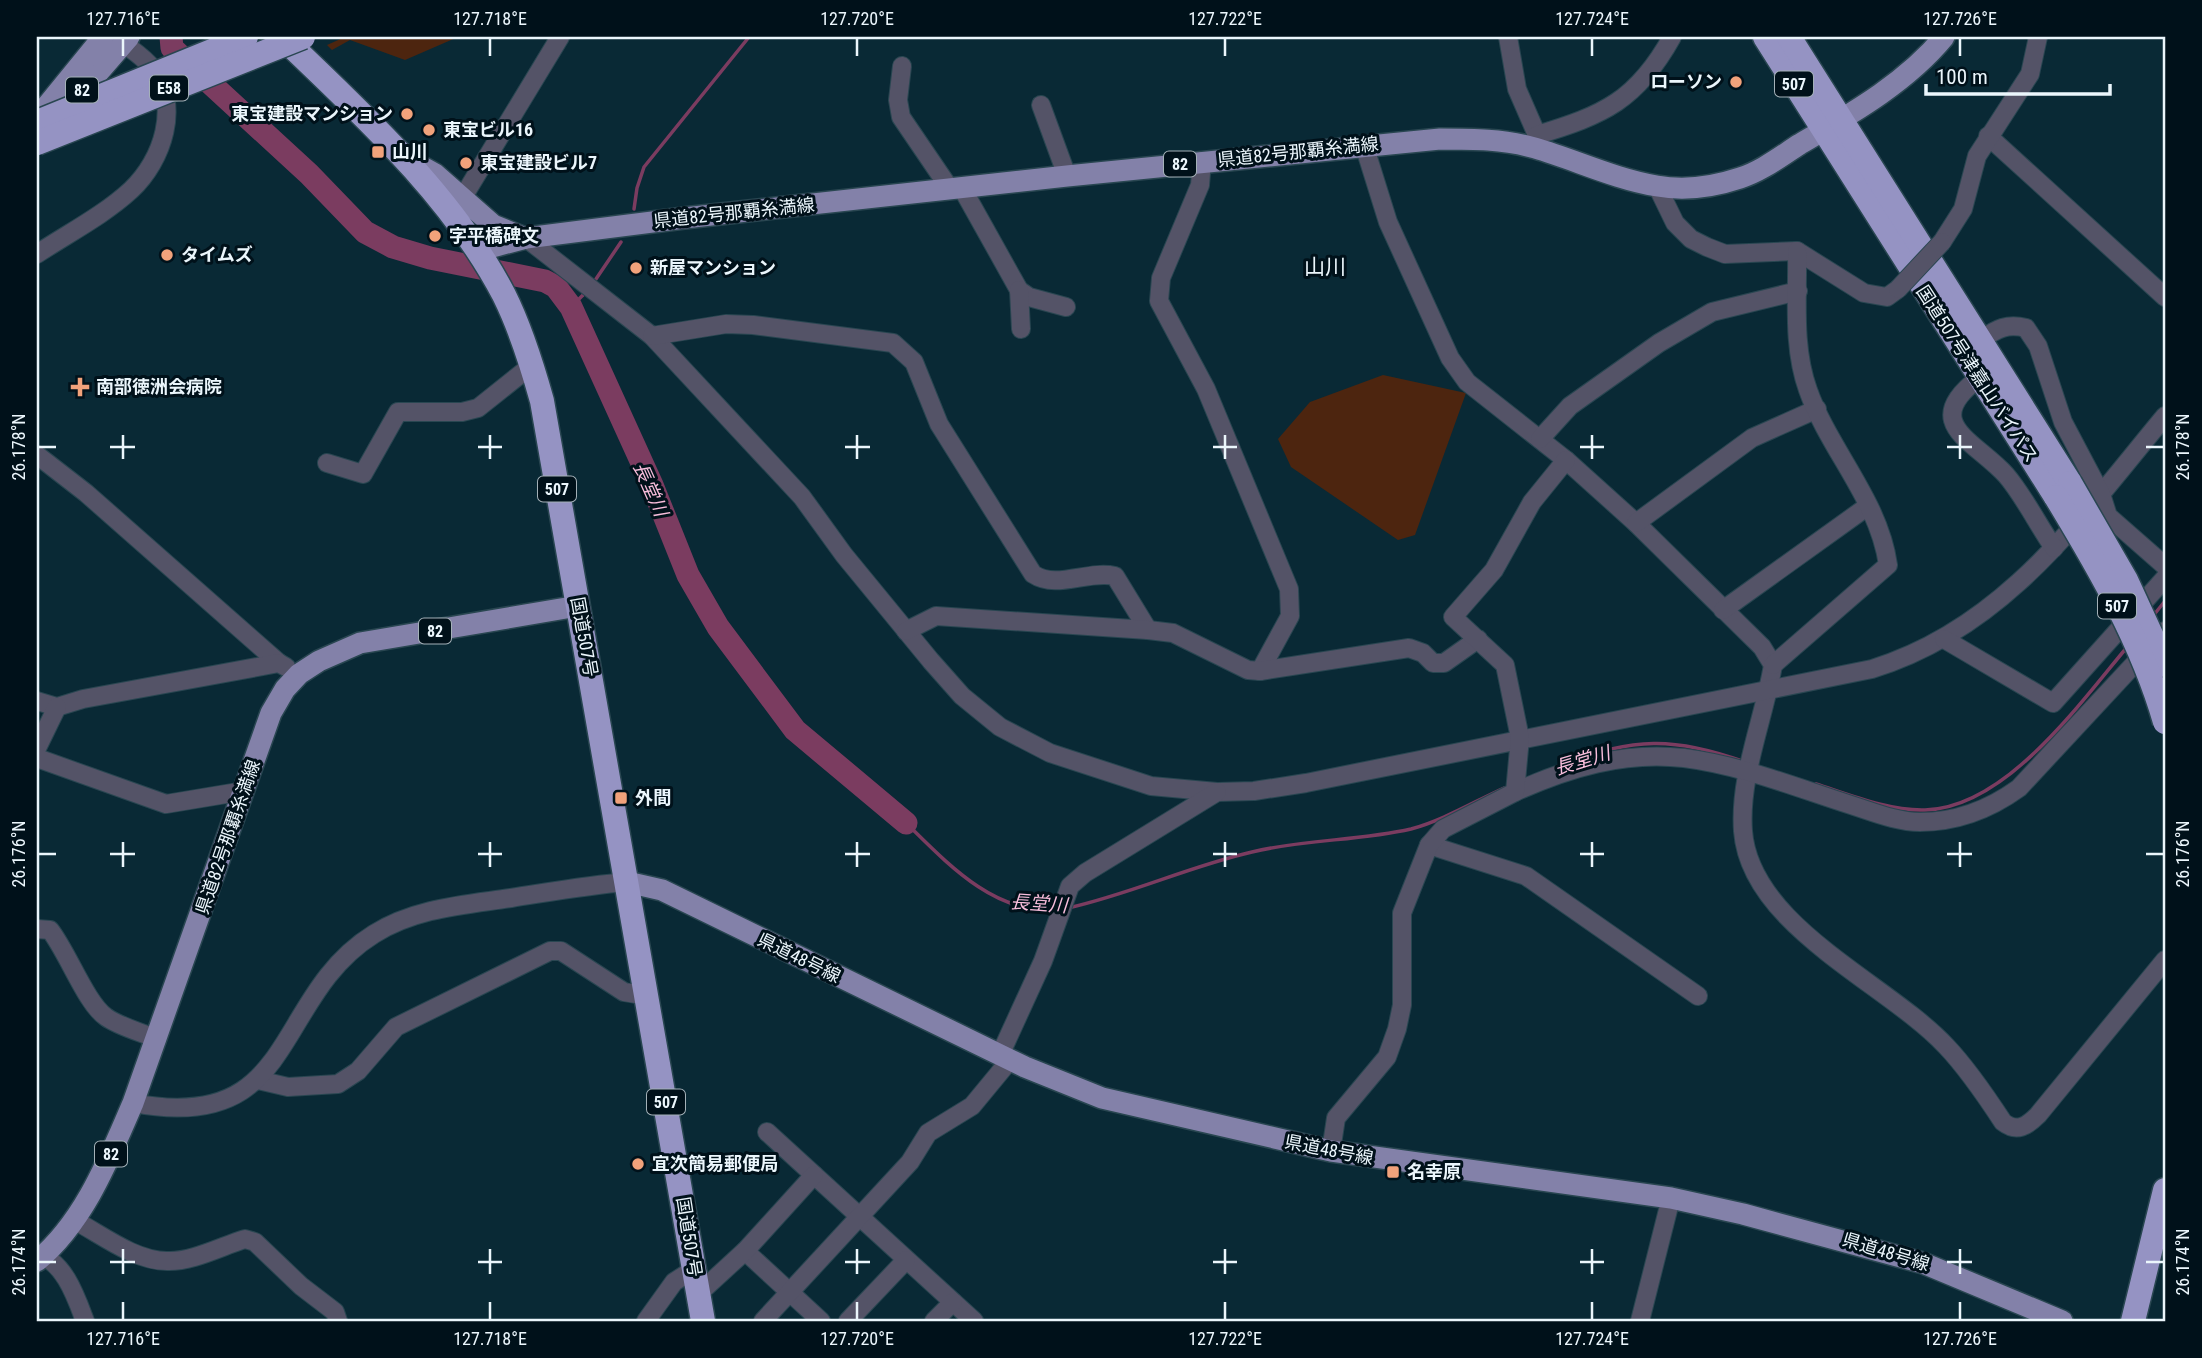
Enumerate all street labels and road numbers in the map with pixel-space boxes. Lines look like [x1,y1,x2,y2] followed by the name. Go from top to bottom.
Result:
[1775,72,1813,96] road number: 507
[150,76,188,100] road number: E58
[66,78,98,102] road number: 82
[1216,133,1379,170] street label: 県道82号那覇糸満線
[1164,152,1196,176] road number: 82
[652,194,815,231] street label: 県道82号那覇糸満線
[1912,282,2042,466] street label: 国道507号津嘉山バイパス
[538,476,576,502] road number: 507
[2098,594,2136,618] road number: 507
[567,595,602,678] street label: 国道507号
[419,618,451,644] road number: 82
[191,757,264,917] street label: 県道82号那覇糸満線
[754,928,844,987] street label: 県道48号線
[647,1090,685,1114] road number: 507
[1283,1131,1375,1168] street label: 県道48号線
[95,1142,127,1166] road number: 82
[673,1195,706,1278] street label: 国道507号
[1840,1228,1932,1275] street label: 県道48号線

